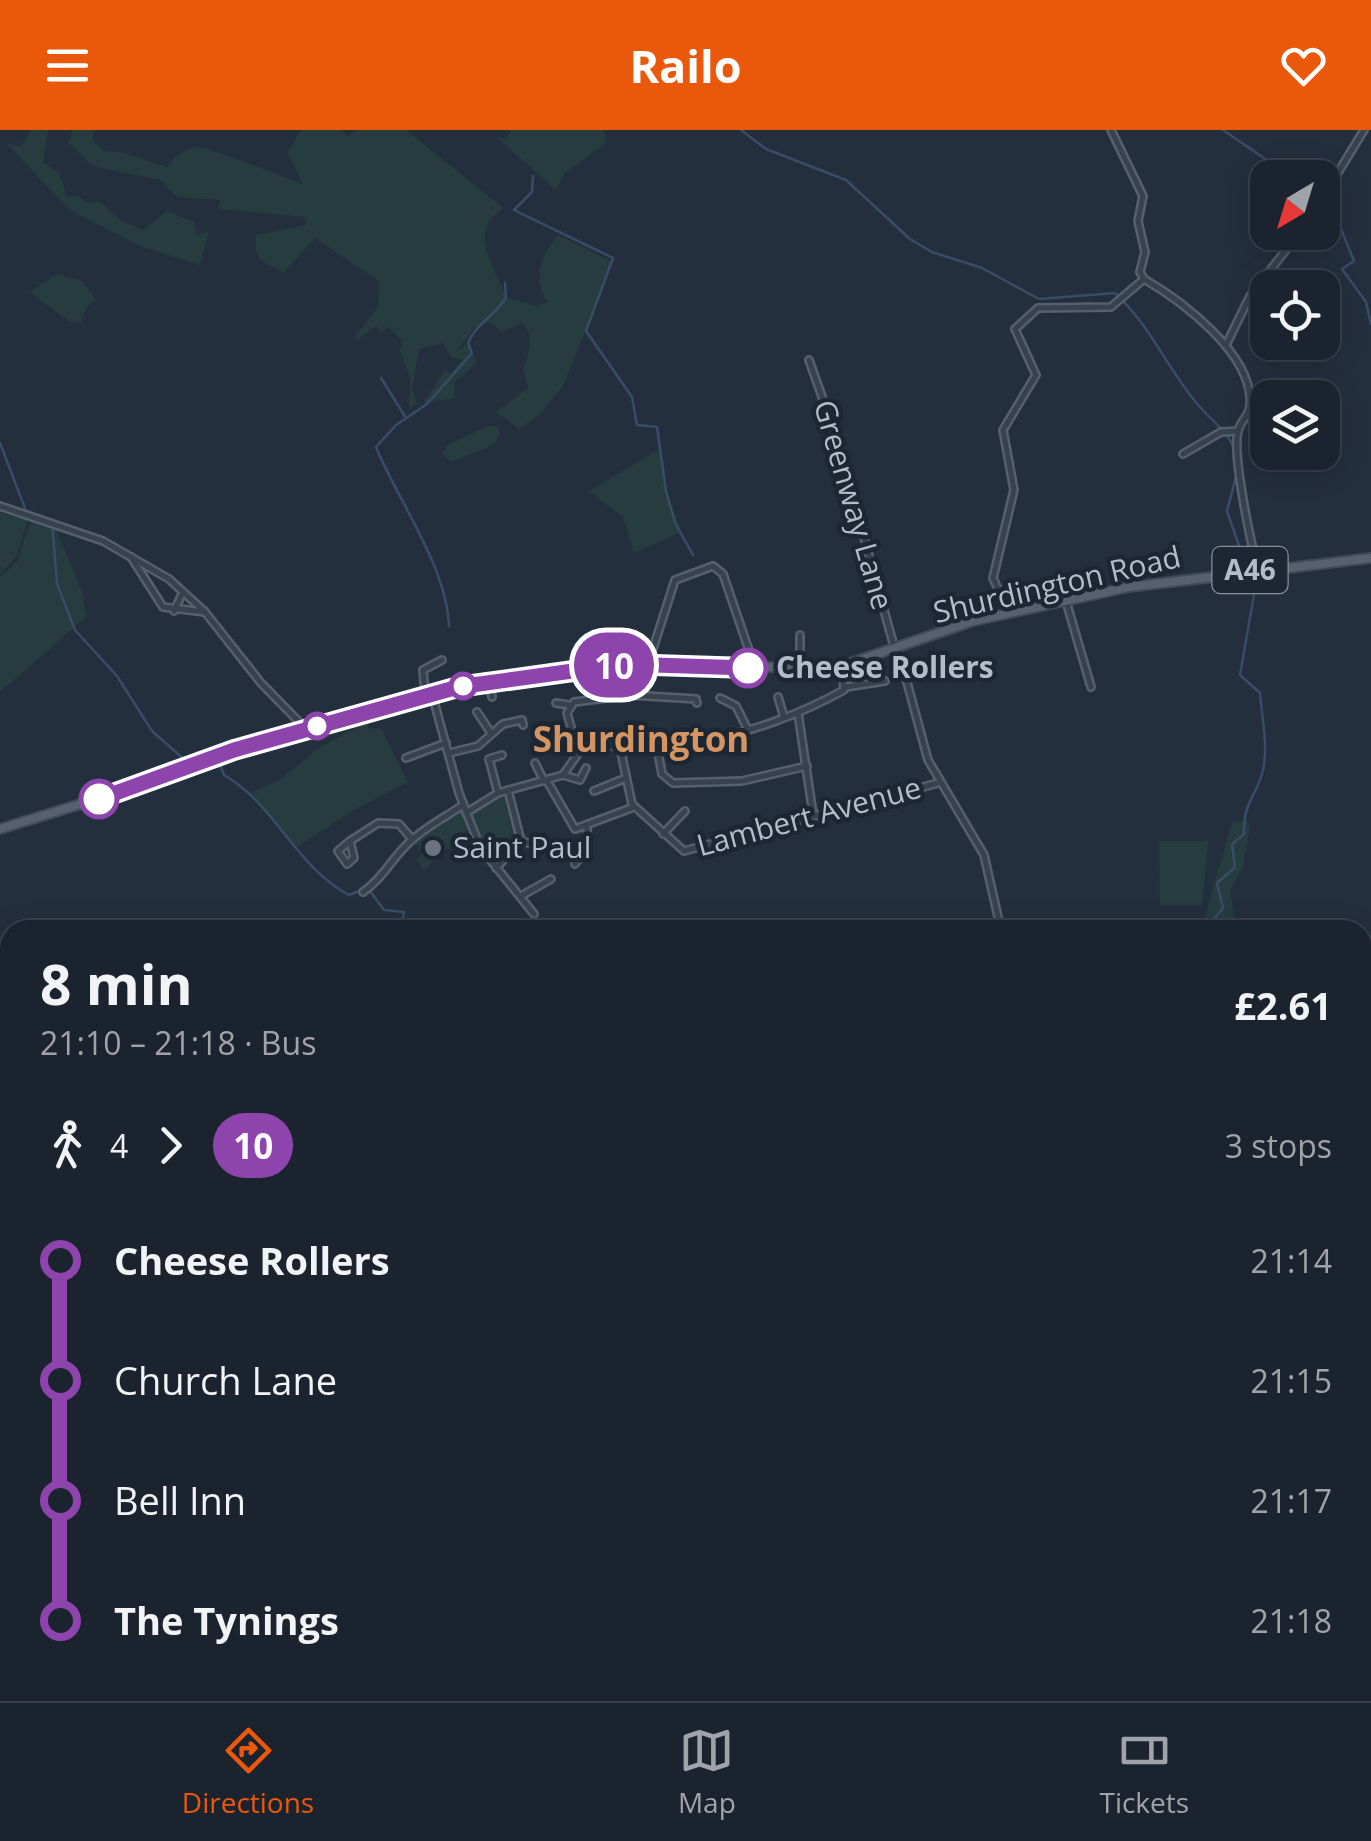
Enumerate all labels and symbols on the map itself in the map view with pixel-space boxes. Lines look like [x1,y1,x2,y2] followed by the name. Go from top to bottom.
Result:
[1250,160,1340,250] north arrow
[805,395,904,614] street label: Greenway Lane
[929,535,1184,632] street label: Shurdington Road
[1212,547,1288,593] road number: A46
[569,632,659,698] line badge: 10
[776,646,994,687] place label: Cheese Rollers
[729,649,767,687] marker: Cheese Rollers
[450,673,476,699] unlabelled marker
[304,713,330,739] unlabelled marker
[533,715,749,762] district label: Shurdington
[692,766,925,865] street label: Lambert Avenue
[80,780,118,818] unlabelled marker
[453,826,591,867] place label: Saint Paul
[422,837,444,859] marker: Saint Paul

